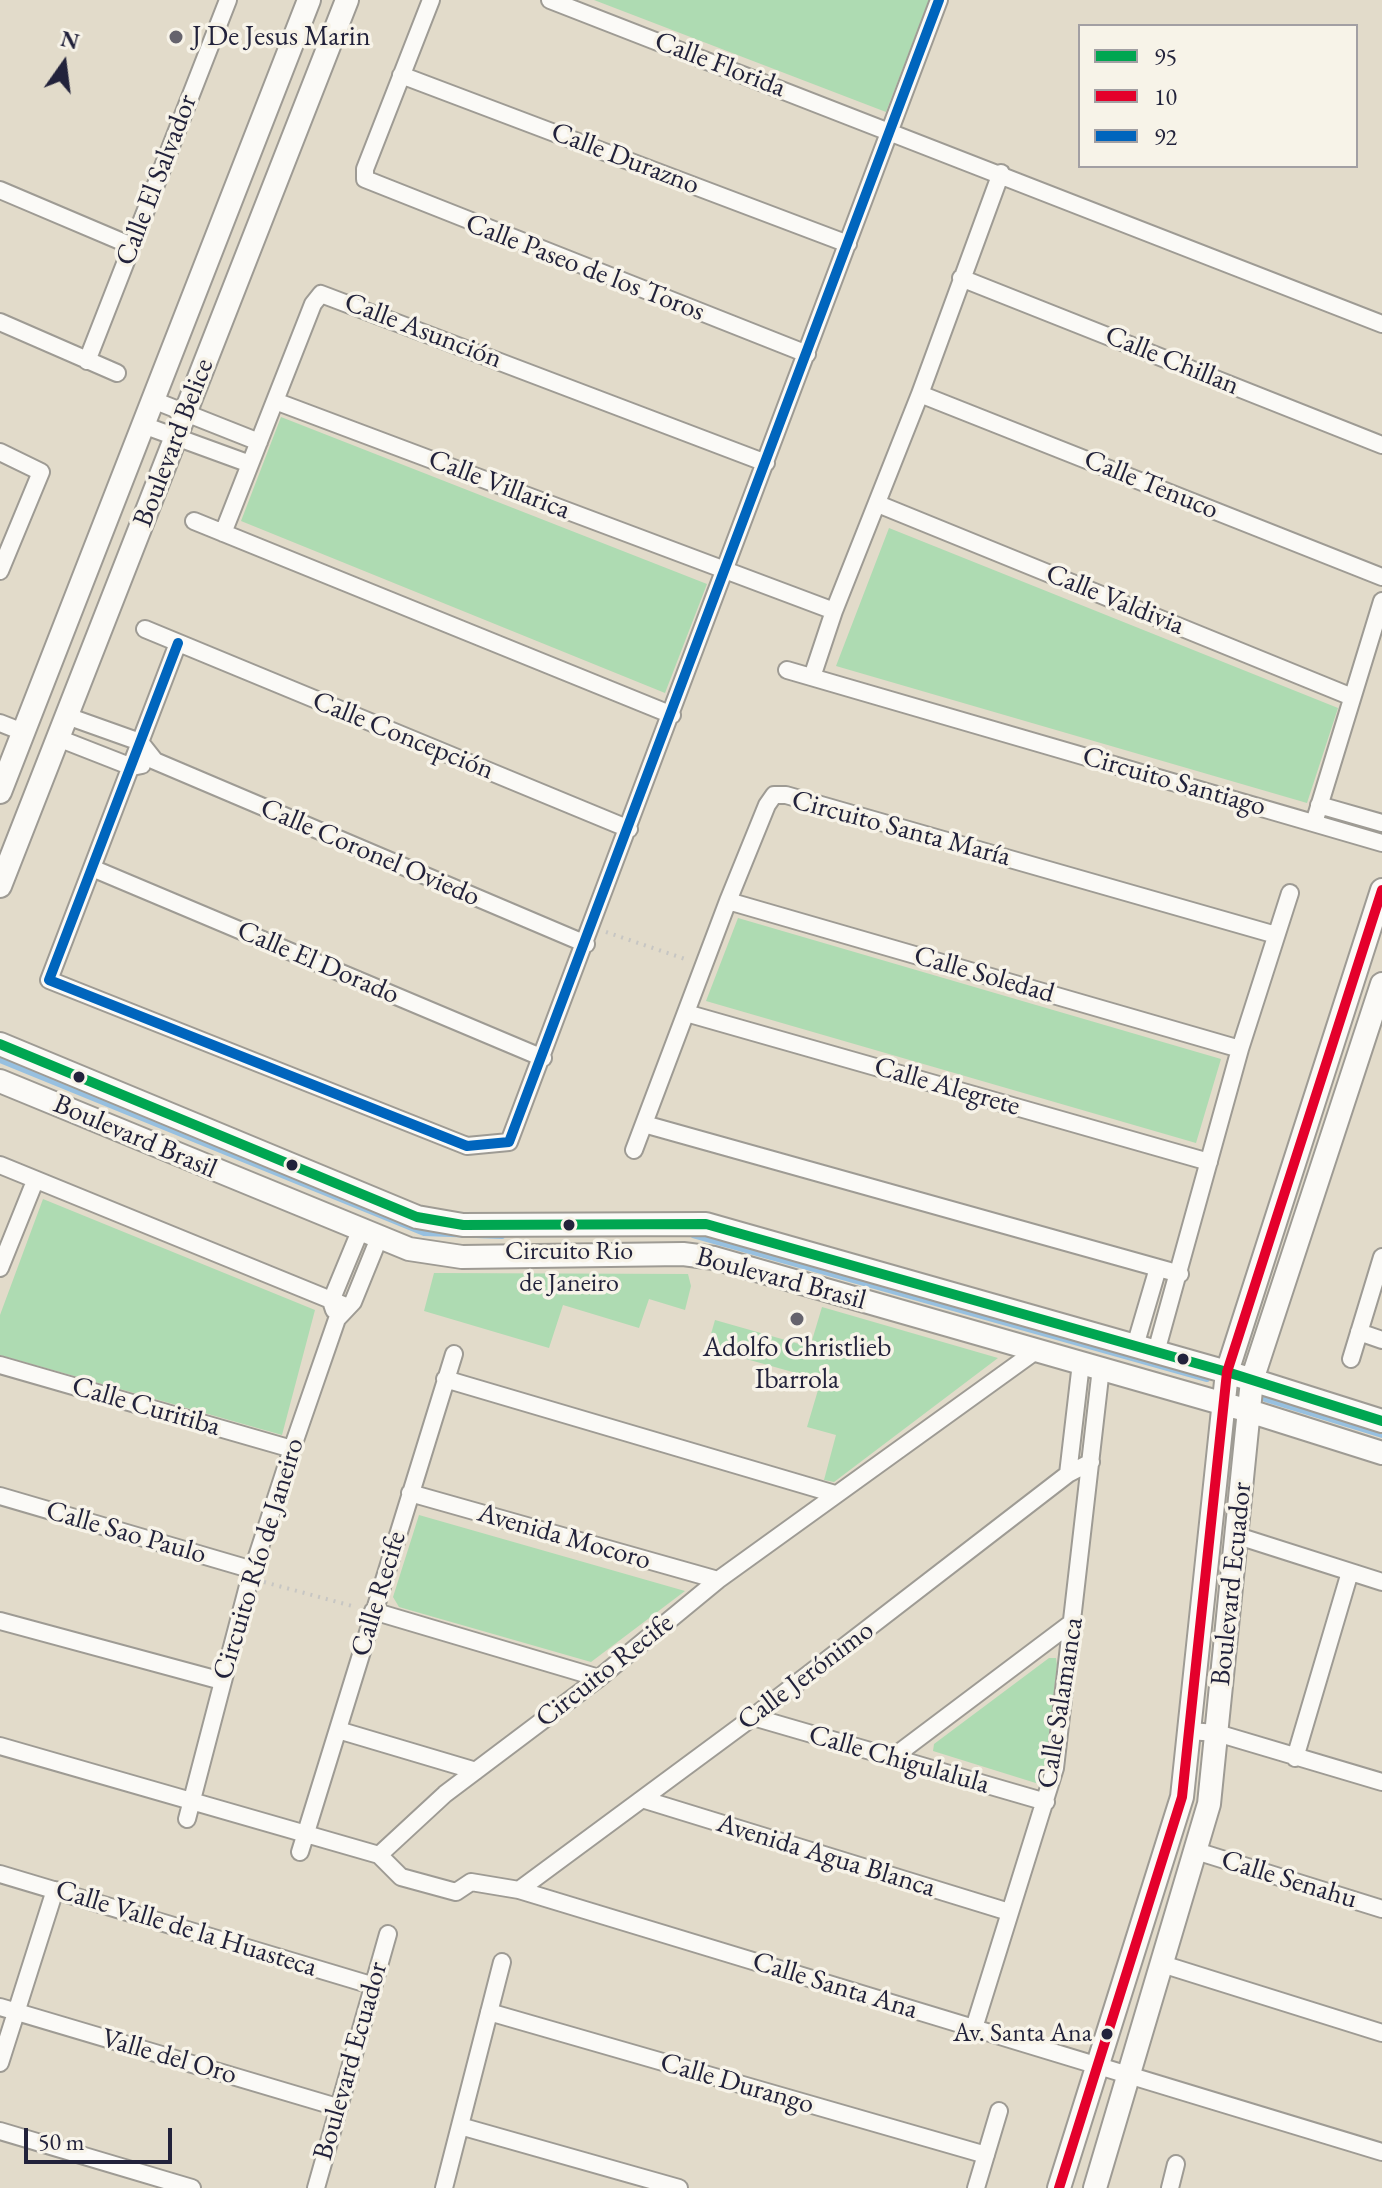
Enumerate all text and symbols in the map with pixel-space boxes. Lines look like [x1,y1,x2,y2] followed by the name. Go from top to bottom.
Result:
[192,20,370,54] place label: J De Jesus Marin
[24,24,104,104] north arrow
[58,24,82,56] text: N
[1078,24,1358,168] legend
[650,25,790,105] street label: Calle Florida
[167,28,185,46] marker: J De Jesus Marin
[1154,41,1177,72] text: 95
[1154,81,1177,112] text: 10
[109,90,205,270] street label: Calle El Salvador
[546,115,704,203] street label: Calle Durazno
[1154,121,1177,152] text: 92
[461,207,709,329] street label: Calle Paseo de los Toros
[340,286,506,376] street label: Calle Asunción
[1100,319,1244,403] street label: Calle Chillan
[127,354,221,532] street label: Boulevard Belice
[423,443,575,527] street label: Calle Villarica
[1079,443,1223,527] street label: Calle Tenuco
[1041,557,1189,643] street label: Calle Valdivia
[307,684,499,788] street label: Calle Concepción
[1078,740,1270,824] street label: Circuito Santiago
[788,784,1014,874] street label: Circuito Santa María
[255,792,485,914] street label: Calle Coronel Oviedo
[232,914,404,1012] street label: Calle El Dorado
[910,939,1058,1011] street label: Calle Soledad
[870,1050,1024,1124] street label: Calle Alegrete
[71,1069,87,1085] unlabelled marker
[48,1087,222,1187] street label: Boulevard Brasil
[284,1157,300,1173] unlabelled marker
[561,1217,577,1233] marker: Circuito Rio de Janeiro
[505,1236,633,1298] place label: Circuito Rio de Janeiro
[692,1240,870,1318] street label: Boulevard Brasil
[788,1310,806,1328] marker: Adolfo Christlieb Ibarrola
[703,1331,891,1397] place label: Adolfo Christlieb Ibarrola
[1175,1351,1191,1367] unlabelled marker
[68,1370,224,1444] street label: Calle Curitiba
[206,1434,312,1684] street label: Circuito Río de Janeiro
[1205,1480,1259,1688] street label: Boulevard Ecuador
[42,1494,210,1572] street label: Calle Sao Paulo
[473,1496,655,1578] street label: Avenida Mocoro
[344,1527,414,1661] street label: Calle Recife
[530,1607,680,1735] street label: Circuito Recife
[731,1614,881,1738] street label: Calle Jerónimo
[1031,1615,1091,1791] street label: Calle Salamanca
[805,1718,993,1802] street label: Calle Chigulalula
[713,1807,939,1905] street label: Avenida Agua Blanca
[1217,1843,1361,1917] street label: Calle Senahu
[51,1873,321,1985] street label: Calle Valle de la Huasteca
[748,1945,922,2027] street label: Calle Santa Ana
[307,1958,395,2164] street label: Boulevard Ecuador
[953,2018,1092,2050] place label: Av. Santa Ana
[97,2022,241,2092] street label: Valle del Oro
[1099,2026,1115,2042] marker: Av. Santa Ana
[656,2046,818,2122] street label: Calle Durango
[28,2112,176,2162] scale bar
[38,2126,85,2157] text: 50 m

